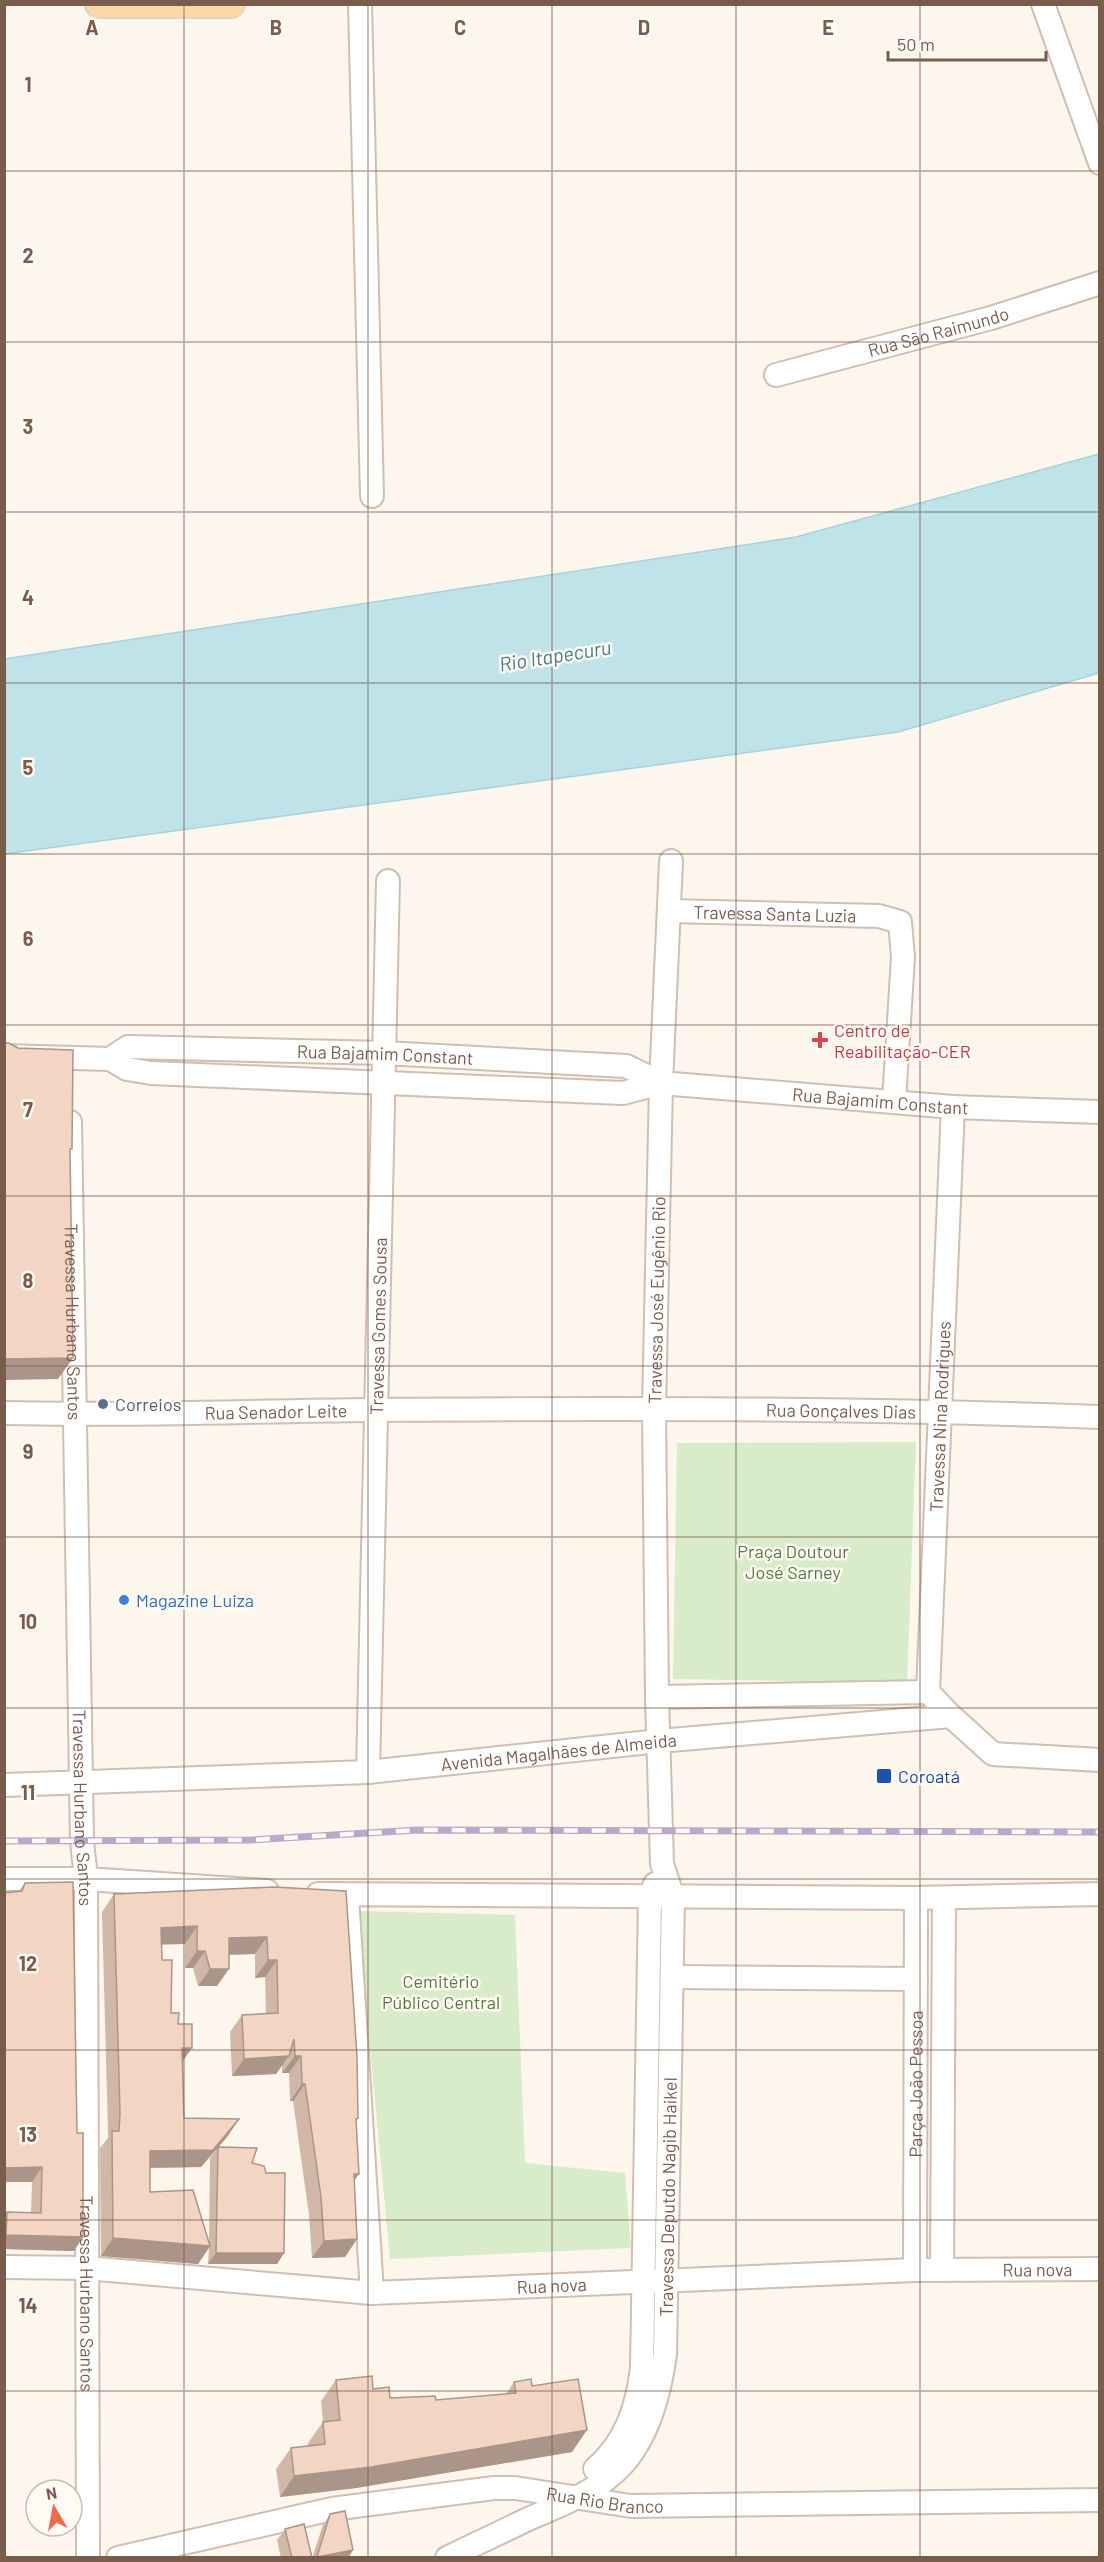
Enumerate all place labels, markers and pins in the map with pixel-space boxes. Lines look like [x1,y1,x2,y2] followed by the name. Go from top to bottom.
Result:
[834,1019,971,1062] place label: Centro de Reabilitação-CER
[811,1031,829,1049] marker: Centro de Reabilitação-CER
[115,1393,181,1415] place label: Correios
[96,1397,110,1411] marker: Correios
[136,1589,254,1611] place label: Magazine Luiza
[117,1593,131,1607] marker: Magazine Luiza
[898,1765,960,1787] place label: Coroatá
[875,1767,893,1785] marker: Coroatá

